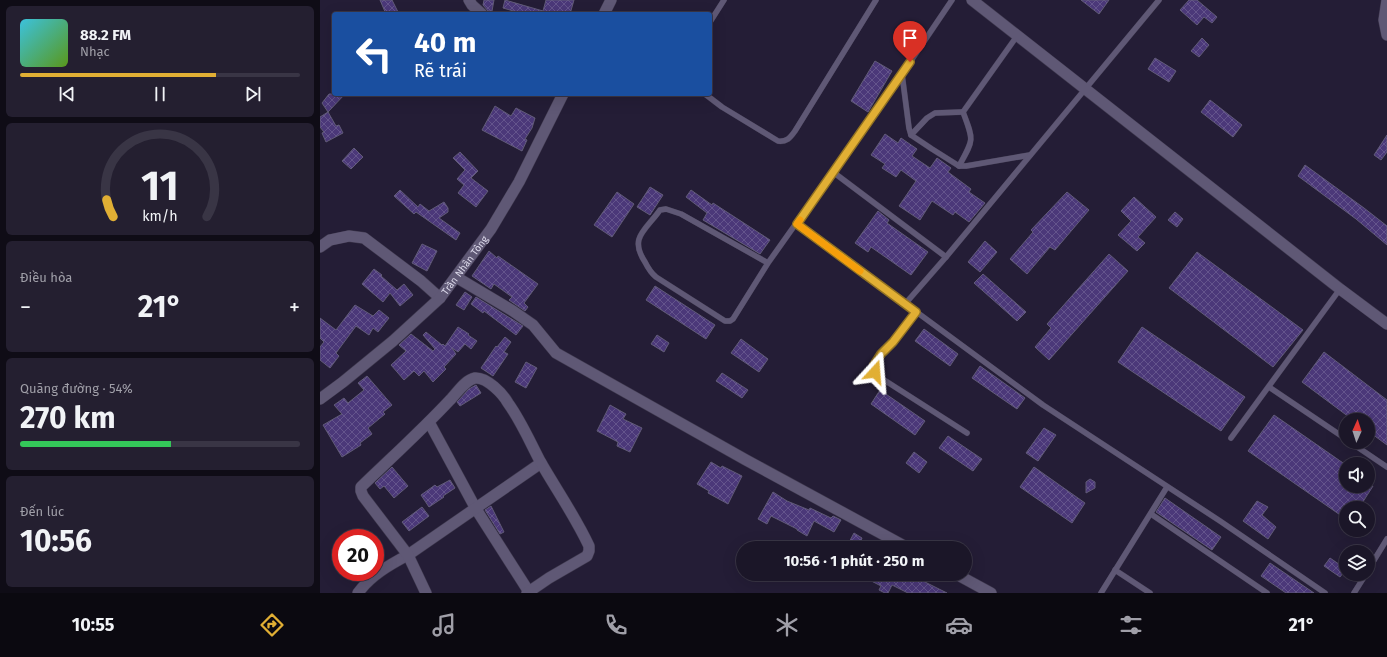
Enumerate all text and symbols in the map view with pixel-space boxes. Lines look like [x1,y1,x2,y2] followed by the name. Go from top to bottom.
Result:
[893,21,927,62] pin
[80,26,131,44] text: 88.2 FM
[414,26,477,59] text: 40 m
[899,27,921,49] icon: arrive
[348,28,400,80] icon: left
[80,44,110,59] text: Nhạc
[414,60,467,82] text: Rẽ trái
[56,83,78,105] icon: previous
[149,83,171,105] icon: pause
[242,83,264,105] icon: next
[141,161,179,211] text: 11
[142,208,178,225] text: km/h
[439,233,491,298] street label: Trần Nhân Tông
[20,270,72,285] text: Điều hòa
[138,289,182,325] text: 21°
[20,294,31,321] text: −
[289,294,300,321] text: +
[854,351,896,393] position arrow
[20,381,133,396] text: Quãng đường · 54%
[20,400,116,436] text: 270 km
[1339,413,1375,449] north arrow
[1339,413,1375,581] map controls
[1339,457,1375,493] button: sound
[1339,501,1375,537] button: search
[20,504,64,519] text: Đến lúc
[20,523,92,559] text: 10:56
[332,529,384,581] speed limit sign: 20
[1339,545,1375,581] button: layers
[784,552,924,570] text: 10:56 · 1 phút · 250 m
[258,611,286,639] icon: directions
[430,611,458,639] icon: music
[602,611,630,639] icon: phone
[773,611,801,639] icon: climate
[945,611,973,639] icon: car
[1117,611,1145,639] icon: filters
[72,614,114,636] text: 10:55
[1288,614,1315,636] text: 21°

